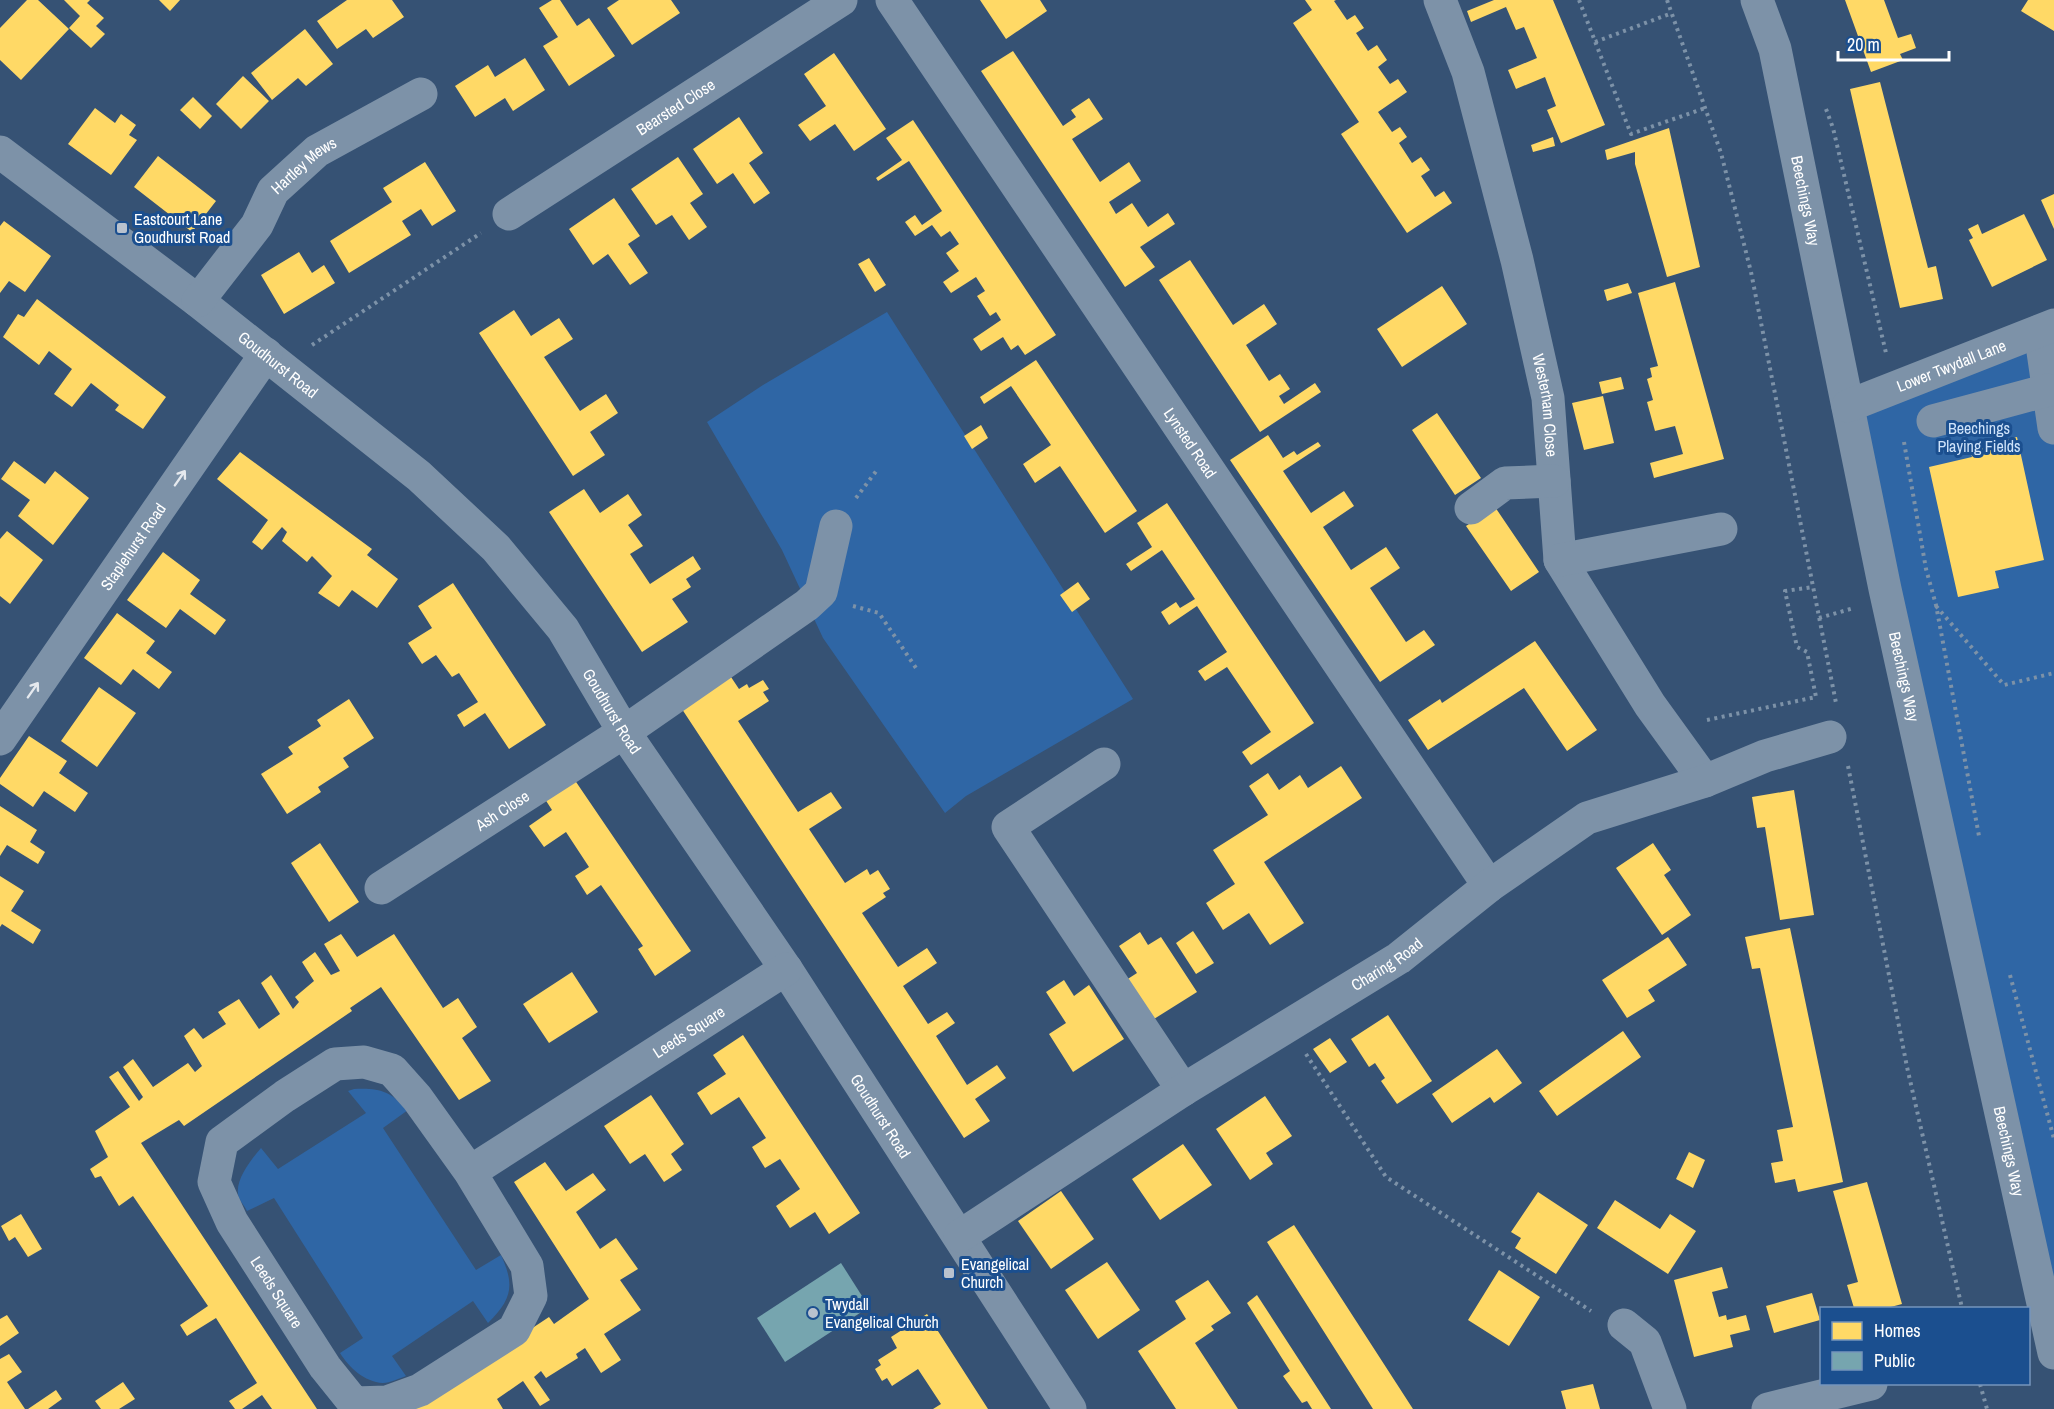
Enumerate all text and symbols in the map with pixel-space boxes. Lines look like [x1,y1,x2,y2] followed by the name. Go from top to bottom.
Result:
[1838,24,1949,62] scale bar
[1847,32,1880,57] text: 20 m
[632,73,719,140] street label: Bearsted Close
[266,131,340,199] street label: Hartley Mews
[1786,154,1826,248] street label: Beechings Way
[134,208,230,248] place label: Eastcourt Lane Goudhurst Road
[115,221,129,235] marker: Eastcourt Lane Goudhurst Road
[234,326,323,403] street label: Goudhurst Road
[1893,334,2009,397] street label: Lower Twydall Lane
[1527,352,1563,458] street label: Westerham Close
[1159,403,1222,482] street label: Lynsted Road
[1937,417,2021,457] park label: Beechings Playing Fields
[174,471,186,487] one-way arrow
[95,498,171,594] street label: Staplehurst Road
[1884,630,1925,724] street label: Beechings Way
[578,664,647,758] street label: Goudhurst Road
[27,683,39,699] one-way arrow
[470,785,533,836] street label: Ash Close
[1347,932,1427,996] street label: Charing Road
[648,1000,729,1063] street label: Leeds Square
[846,1070,916,1162] street label: Goudhurst Road
[1989,1104,2030,1199] street label: Beechings Way
[246,1252,308,1332] street label: Leeds Square
[961,1253,1029,1293] place label: Evangelical Church
[942,1266,956,1280] marker: Evangelical Church
[825,1293,939,1333] place label: Twydall Evangelical Church
[806,1306,820,1320] marker: Twydall Evangelical Church
[1820,1307,2030,1385] legend
[1874,1318,1921,1343] text: Homes
[1874,1348,1915,1373] text: Public

